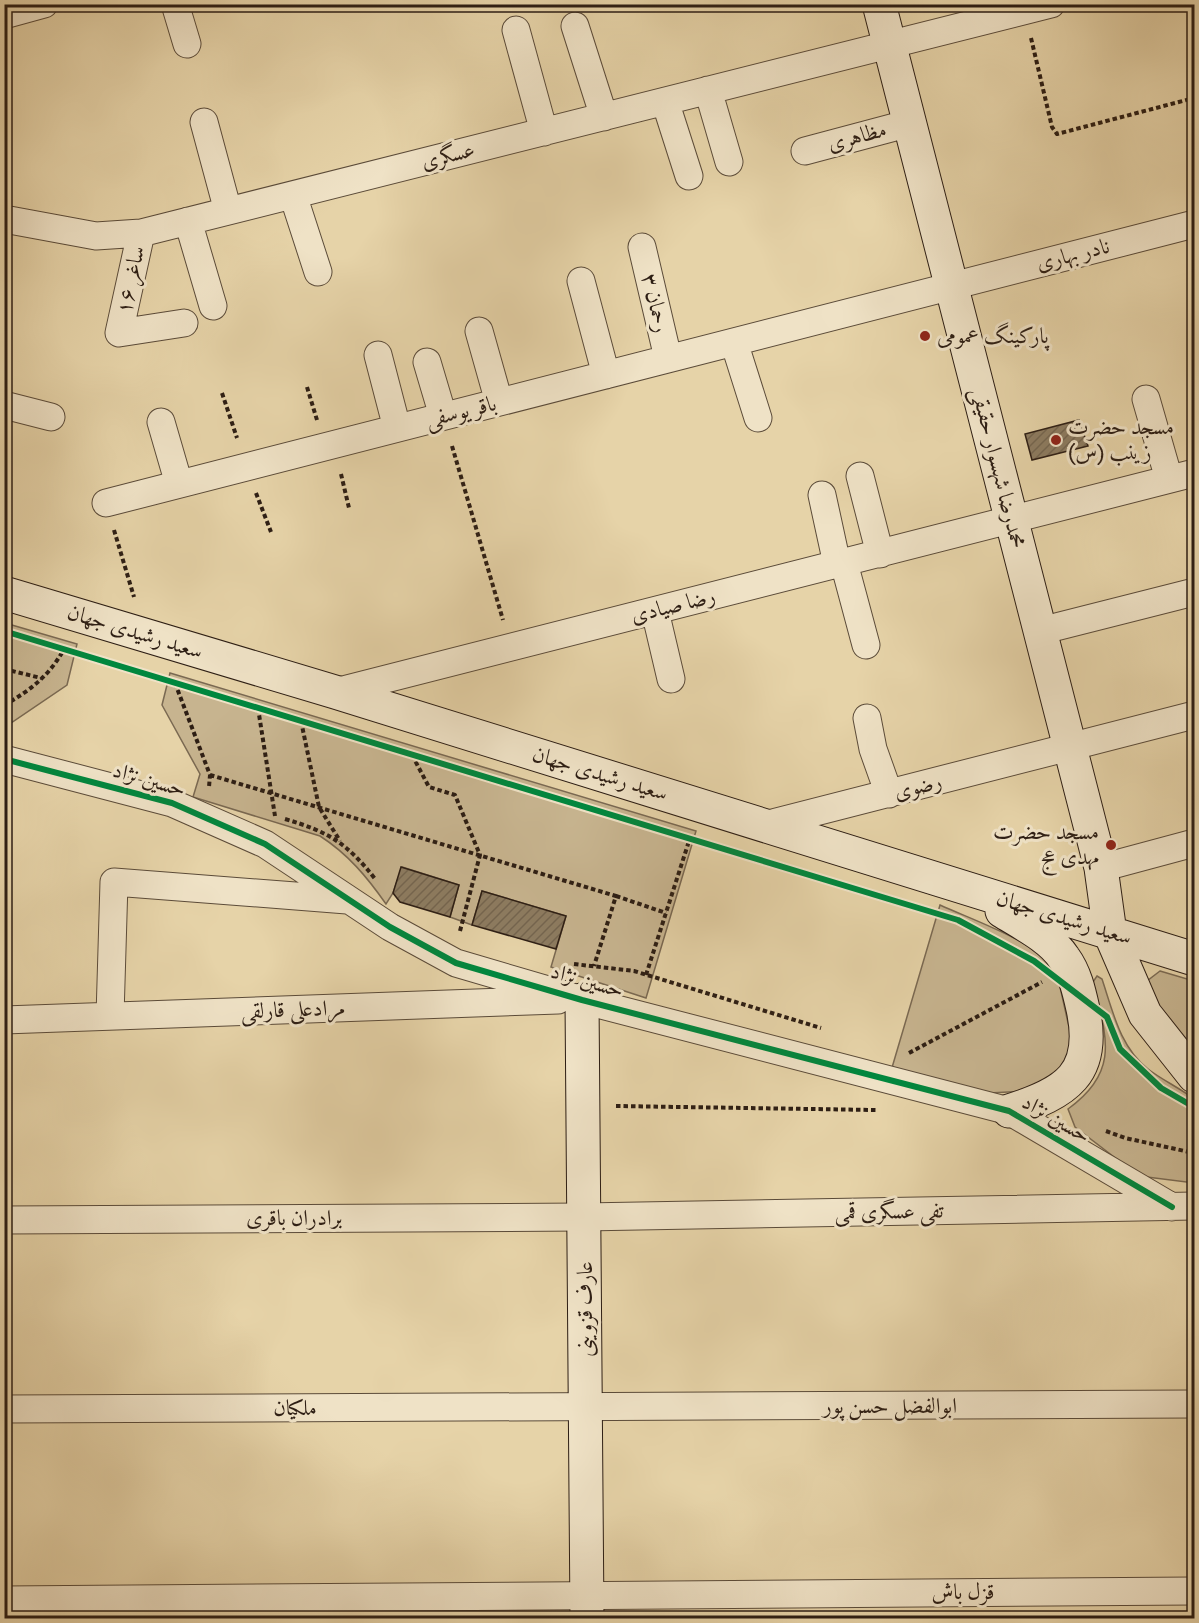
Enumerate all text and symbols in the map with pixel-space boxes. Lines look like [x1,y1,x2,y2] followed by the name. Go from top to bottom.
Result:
[825,116,889,158] street label: مظاهری
[418,136,478,176] street label: عسگری
[1033,233,1113,277] street label: نادر بهاری
[111,243,152,317] street label: ساغر ۱۶
[635,271,675,335] street label: رحمان ۳
[937,322,1051,352] place label: پارکینگ عمومی
[918,329,932,343] marker: پارکینگ عمومی
[963,385,1031,551] street label: محمدرضا شهسوار حقیقی
[423,390,500,436] street label: باقر یوسفی
[1068,414,1174,466] place label: مسجد حضرت زینب (س)
[1049,433,1063,447] marker: مسجد حضرت زینب (س)
[628,582,718,630] street label: رضا صیادی
[64,599,206,665] street label: سعید رشیدی جهان
[529,741,671,807] street label: سعید رشیدی جهان
[109,757,189,803] street label: حسین نژاد
[891,768,945,806] street label: رضوی
[993,819,1099,876] place label: مسجد حضرت مهدی عج
[1104,838,1118,852] marker: مسجد حضرت مهدی عج
[993,885,1135,951] street label: سعید رشیدی جهان
[547,958,627,1004] street label: حسین نژاد
[240,995,346,1027] street label: مرادعلی قارلقی
[1017,1089,1095,1149] street label: حسین نژاد
[834,1198,945,1228] street label: تفی عسگری قمی
[246,1205,342,1232] street label: برادران باقری
[572,1261,599,1357] street label: عارف قزوینی
[821,1393,957,1422] street label: ابوالفضل حسن پور
[273,1395,317,1422] street label: ملکیان
[931,1579,995,1606] street label: قزل باش

